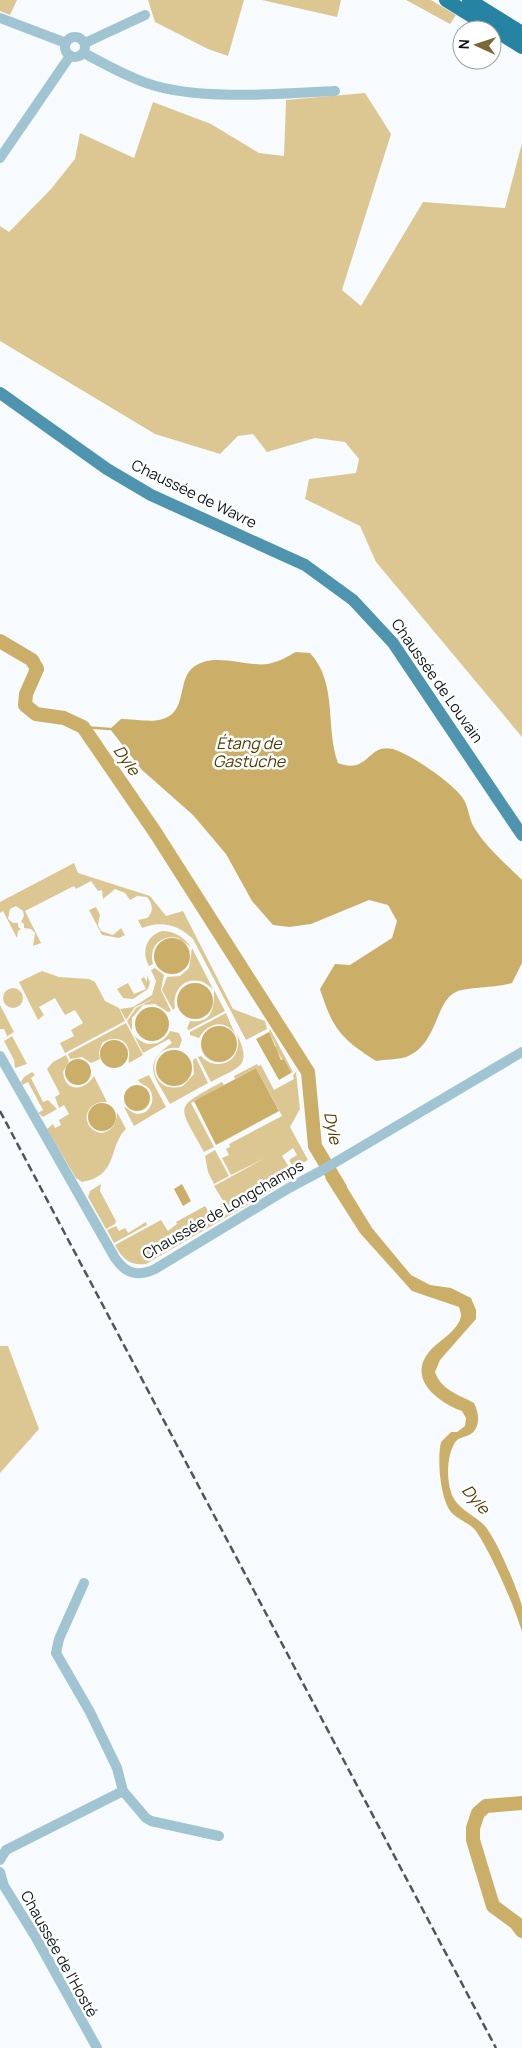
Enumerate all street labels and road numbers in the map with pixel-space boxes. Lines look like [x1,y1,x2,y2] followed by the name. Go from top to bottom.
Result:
[128,454,261,533] street label: Chaussée de Wavre
[387,614,488,747] street label: Chaussée de Louvain
[138,1155,307,1264] street label: Chaussée de Longchamps
[16,1887,103,2021] street label: Chaussée de l'Hosté

